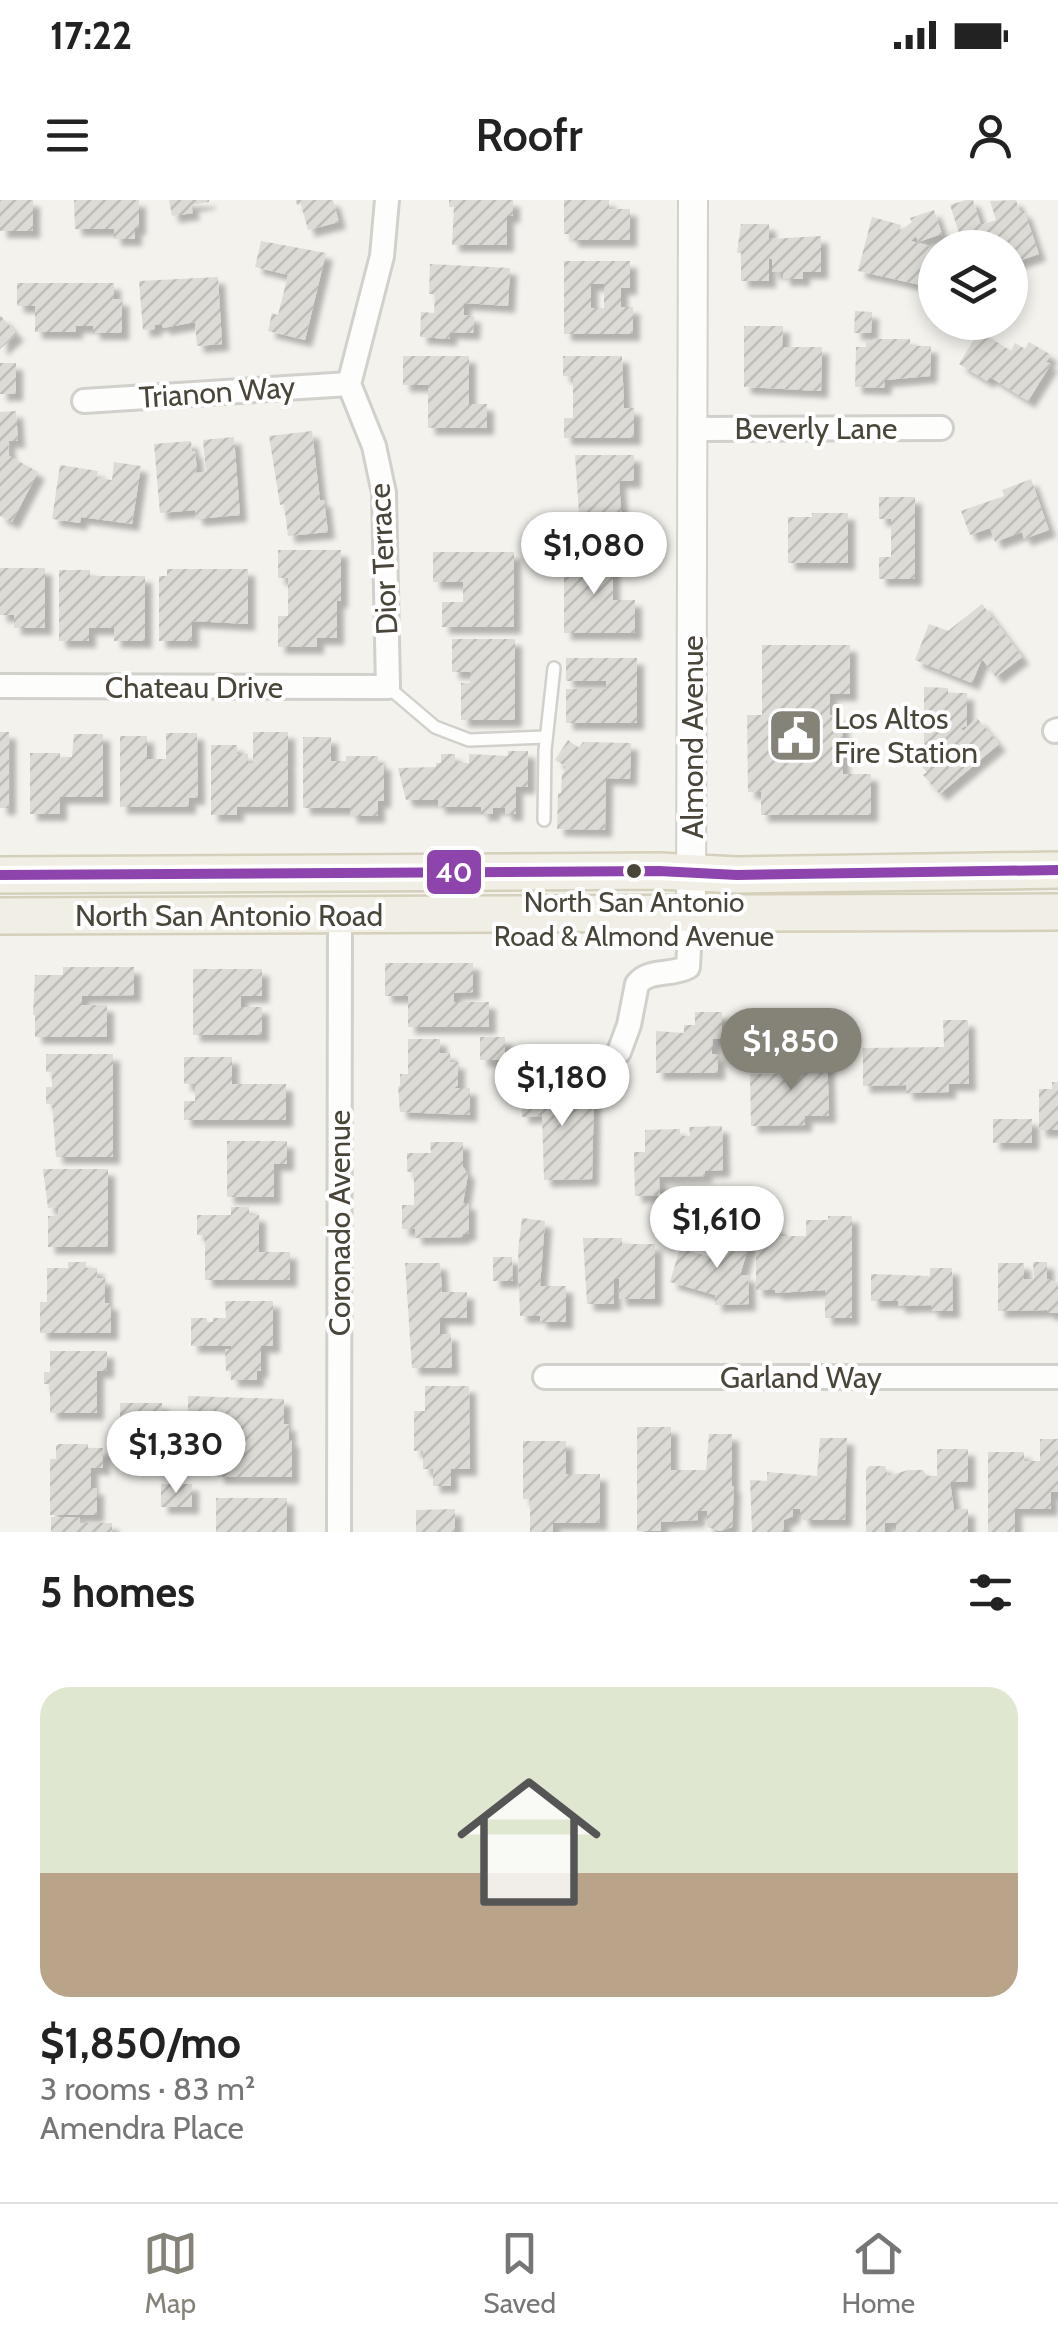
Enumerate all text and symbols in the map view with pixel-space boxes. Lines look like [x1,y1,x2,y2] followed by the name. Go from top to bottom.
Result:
[50,12,132,59] text: 17:22
[40,108,95,163] icon: menu
[475,108,583,162] text: Roofr
[963,108,1018,163] icon: person
[918,230,1028,340] map controls
[918,230,1028,340] button: layers
[138,368,296,416] street label: Trianon Way
[735,410,897,447] street label: Beverly Lane
[361,482,405,636] street label: Dior Terrace
[513,512,675,597] pin: $1,080
[543,525,645,564] text: $1,080
[674,635,711,839] street label: Almond Avenue
[105,669,283,706] street label: Chateau Drive
[834,700,978,771] place label: Los Altos Fire Station
[765,705,825,765] public building icon: Los Altos Fire Station
[425,848,483,896] line badge: 40
[435,855,473,889] text: 40
[624,861,644,881] marker: North San Antonio Road & Almond Avenue
[494,885,774,953] place label: North San Antonio Road & Almond Avenue
[75,897,383,934] street label: North San Antonio Road
[710,1008,872,1093] pin: $1,850
[743,1021,839,1060] text: $1,850
[481,1044,643,1129] pin: $1,180
[517,1057,607,1096] text: $1,180
[321,1110,358,1336] street label: Coronado Avenue
[636,1186,798,1271] pin: $1,610
[672,1199,762,1238] text: $1,610
[720,1359,882,1396] street label: Garland Way
[95,1411,257,1496] pin: $1,330
[129,1424,223,1463] text: $1,330
[963,1565,1018,1620] icon: filters
[40,1566,195,1618] text: 5 homes
[439,1752,619,1932] icon: home
[40,2017,241,2069] text: $1,850/mo
[40,2069,255,2108] text: 3 rooms · 83 m²
[40,2108,244,2147] text: Amendra Place
[143,2226,198,2320] tab: Map
[483,2226,556,2320] tab: Saved
[842,2226,915,2320] tab: Home

